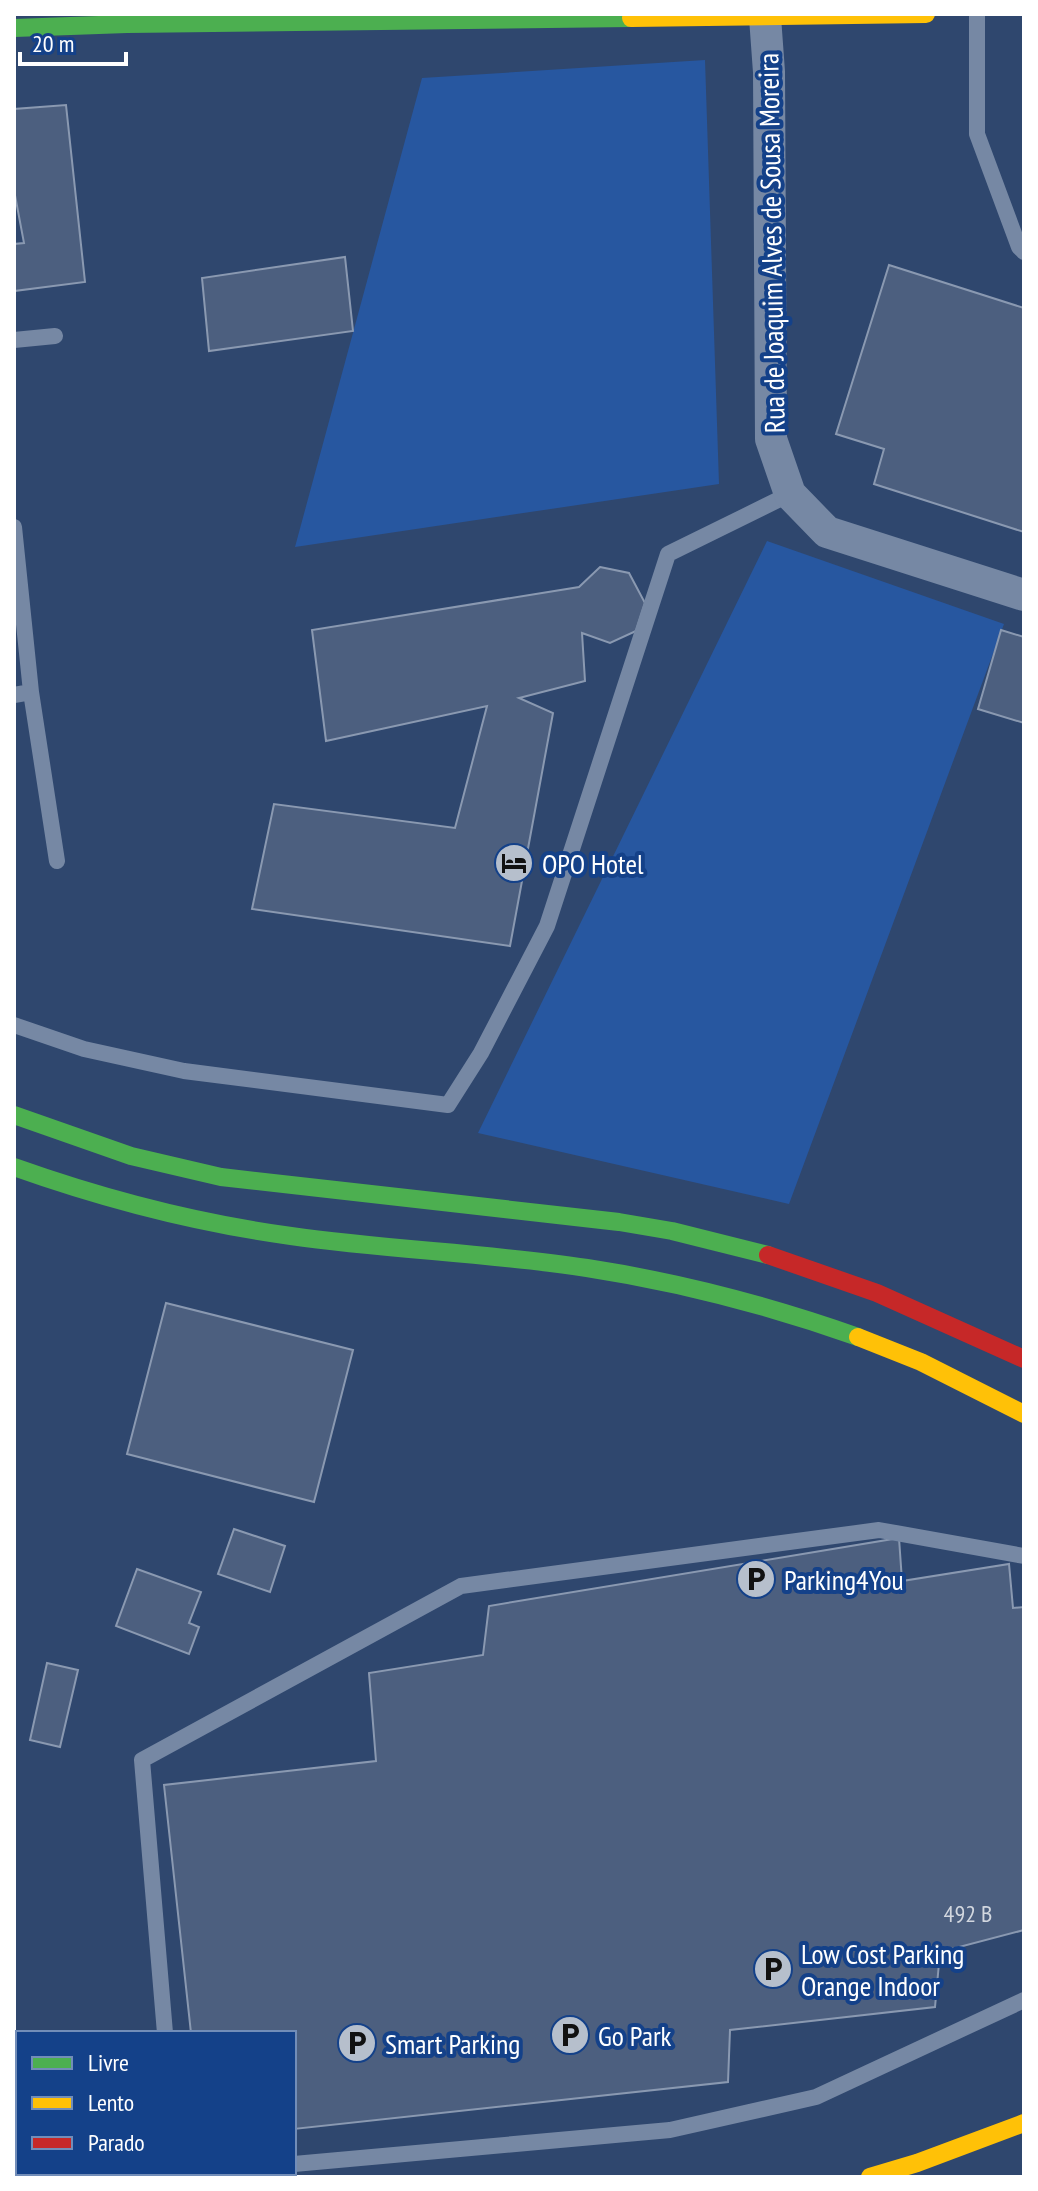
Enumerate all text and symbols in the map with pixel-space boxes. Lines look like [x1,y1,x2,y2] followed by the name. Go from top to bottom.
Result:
[20,16,126,66] scale bar
[32,28,74,59] text: 20 m
[749,53,793,433] street label: Rua de Joaquim Alves de Sousa Moreira
[493,842,535,884] hotel icon: OPO Hotel
[542,845,644,882] place label: OPO Hotel
[735,1558,777,1600] parking icon: Parking4You
[784,1561,904,1598] place label: Parking4You
[944,1898,992,1929] house number: 492 B
[801,1935,964,2004] place label: Low Cost Parking Orange Indoor
[752,1948,794,1990] parking icon: Low Cost Parking Orange Indoor
[549,2014,591,2056] parking icon: Go Park
[598,2017,672,2054] place label: Go Park
[336,2022,378,2064] parking icon: Smart Parking
[385,2025,520,2062] place label: Smart Parking
[16,2031,296,2175] legend
[88,2047,129,2078] text: Livre
[88,2087,134,2118] text: Lento
[88,2127,145,2158] text: Parado

